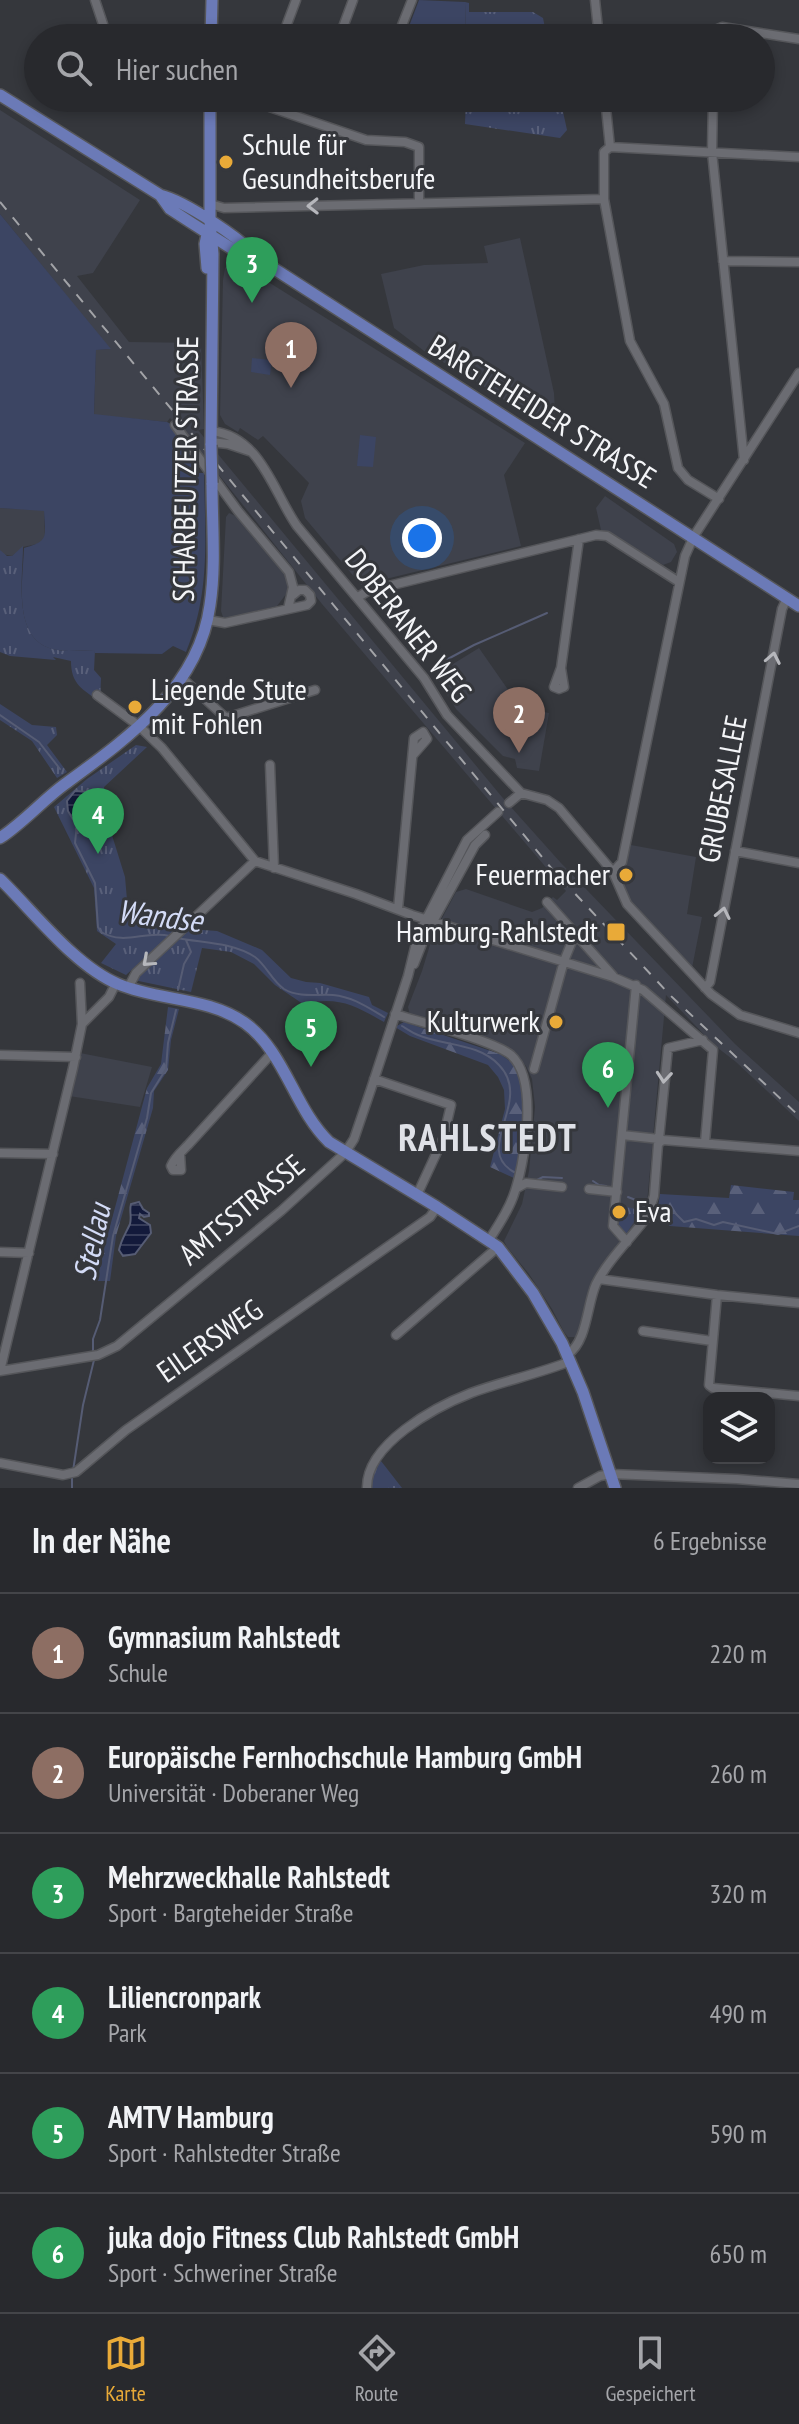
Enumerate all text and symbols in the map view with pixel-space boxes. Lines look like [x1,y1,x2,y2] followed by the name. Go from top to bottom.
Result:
[24,24,775,112] search box
[52,46,96,90] icon: search
[116,49,238,88] text: Hier suchen
[242,124,435,197] place label: Schule für Gesundheitsberufe
[217,153,235,171] marker: Schule für Gesundheitsberufe
[306,197,319,215] one-way arrow
[226,237,278,303] pin: 3
[265,322,317,388] pin: 1
[422,325,664,496] street label: BARGTEHEIDER STRASSE
[163,336,206,602] street label: SCHARBEUTZER STRASSE
[402,518,442,558] your location
[337,540,481,710] street label: DOBERANER WEG
[763,651,780,664] one-way arrow
[151,669,307,742] place label: Liegende Stute mit Fohlen
[493,687,545,753] pin: 2
[126,698,144,716] marker: Liegende Stute mit Fohlen
[688,712,755,866] street label: GRUBESALLEE
[72,788,124,854] pin: 4
[476,854,611,893] place label: Feuermacher
[617,866,635,884] marker: Feuermacher
[115,889,207,941] water label: Wandse
[714,907,731,920] one-way arrow
[396,911,599,950] place label: Hamburg-Rahlstedt
[605,921,627,943] marker: Hamburg-Rahlstedt
[143,952,157,967] one-way arrow
[285,1001,337,1067] pin: 5
[427,1001,540,1040] place label: Kulturwerk
[547,1013,565,1031] marker: Kulturwerk
[582,1042,634,1108] pin: 6
[656,1071,673,1084] one-way arrow
[398,1112,578,1161] district label: RAHLSTEDT
[170,1145,312,1273] street label: AMTSSTRASSE
[635,1191,672,1230] place label: Eva
[62,1198,120,1284] water label: Stellau
[610,1203,628,1221] marker: Eva
[149,1289,270,1390] street label: EILERSWEG
[703,1392,775,1464] map controls
[703,1392,775,1464] button: layers
[32,1518,171,1562] text: In der Nähe
[653,1524,767,1557] text: 6 Ergebnisse
[108,1617,340,1656] text: Gymnasium Rahlstedt
[52,1637,64,1670] text: 1
[709,1637,767,1670] text: 220 m
[108,1656,168,1689] text: Schule
[108,1737,582,1776] text: Europäische Fernhochschule Hamburg GmbH
[52,1757,64,1790] text: 2
[709,1757,767,1790] text: 260 m
[108,1776,359,1809] text: Universität · Doberaner Weg
[108,1857,390,1896] text: Mehrzweckhalle Rahlstedt
[52,1877,64,1910] text: 3
[709,1877,767,1910] text: 320 m
[108,1896,354,1929] text: Sport · Bargteheider Straße
[108,1977,261,2016] text: Liliencronpark
[52,1997,64,2030] text: 4
[709,1997,767,2030] text: 490 m
[108,2016,147,2049] text: Park
[108,2097,274,2136] text: AMTV Hamburg
[52,2117,64,2150] text: 5
[709,2117,767,2150] text: 590 m
[108,2136,341,2169] text: Sport · Rahlstedter Straße
[108,2217,519,2256] text: juka dojo Fitness Club Rahlstedt GmbH
[52,2237,64,2270] text: 6
[709,2237,767,2270] text: 650 m
[108,2256,338,2289] text: Sport · Schweriner Straße
[104,2331,148,2407] tab: Karte
[355,2331,399,2407] tab: Route
[606,2331,695,2407] tab: Gespeichert

